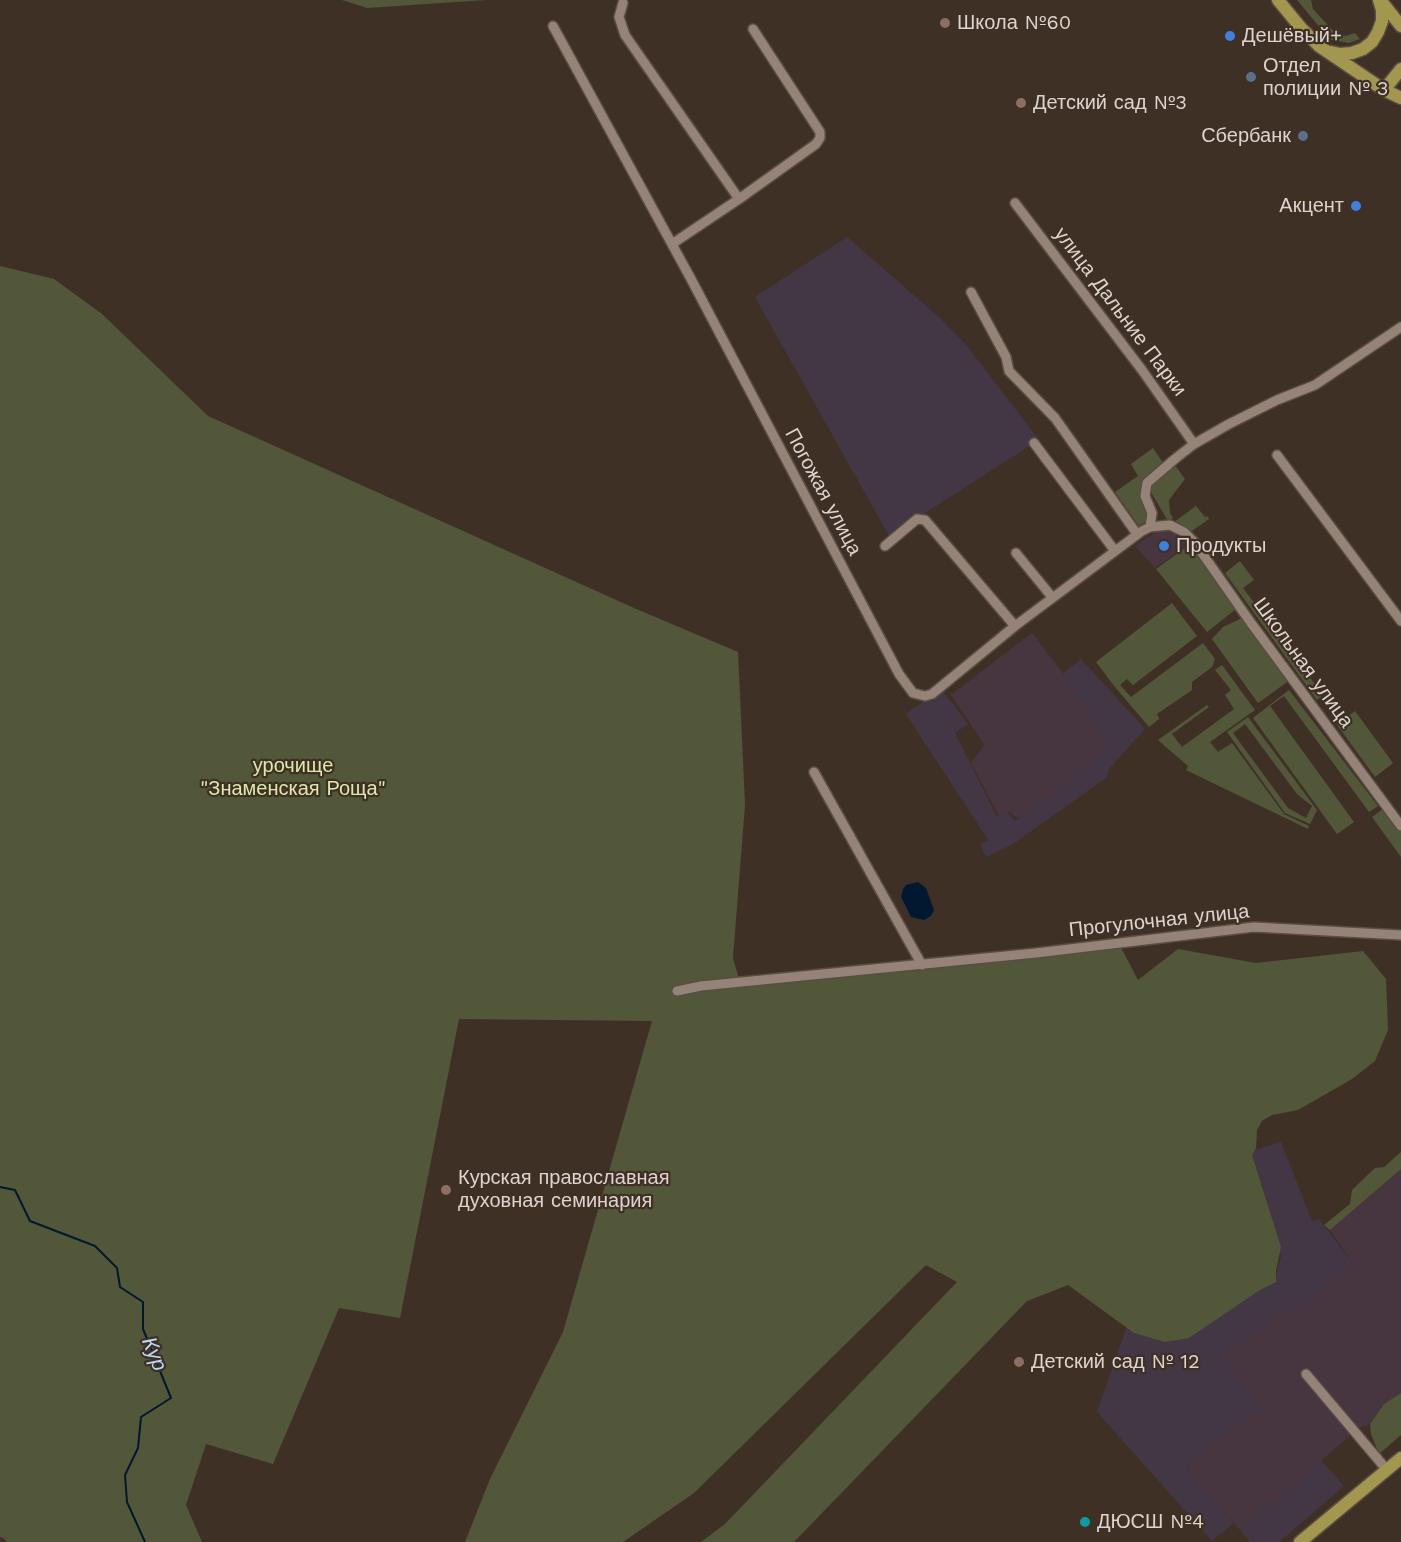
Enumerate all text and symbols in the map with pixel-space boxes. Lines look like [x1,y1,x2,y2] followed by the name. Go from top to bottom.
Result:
[957,11,1071,35] place label: Школа №60
[938,16,952,30] marker: Школа №60
[1242,24,1342,48] place label: Дешёвый+
[1223,29,1237,43] marker: Дешёвый+
[1263,54,1388,101] place label: Отдел полиции № 3
[1244,70,1258,84] marker: Отдел полиции № 3
[1033,91,1187,115] place label: Детский сад №3
[1014,96,1028,110] marker: Детский сад №3
[1201,124,1291,148] place label: Сбербанк
[1296,129,1310,143] marker: Сбербанк
[1279,194,1344,218] place label: Акцент
[1349,199,1363,213] marker: Акцент
[1049,223,1191,401] street label: улица Дальние Парки
[779,424,867,560] street label: Погожая улица
[1176,534,1266,558] place label: Продукты
[1157,539,1171,553] marker: Продукты
[1248,593,1358,733] street label: Школьная улица
[200,754,386,801] park label: урочище "Знаменская Роща"
[1068,900,1250,942] street label: Прогулочная улица
[458,1166,670,1213] place label: Курская православная духовная семинария
[439,1183,453,1197] marker: Курская православная духовная семинария
[136,1333,172,1375] water label: Кур
[1031,1350,1200,1374] place label: Детский сад № 12
[1012,1355,1026,1369] marker: Детский сад № 12
[1097,1510,1204,1534] place label: ДЮСШ №4
[1078,1515,1092,1529] marker: ДЮСШ №4

